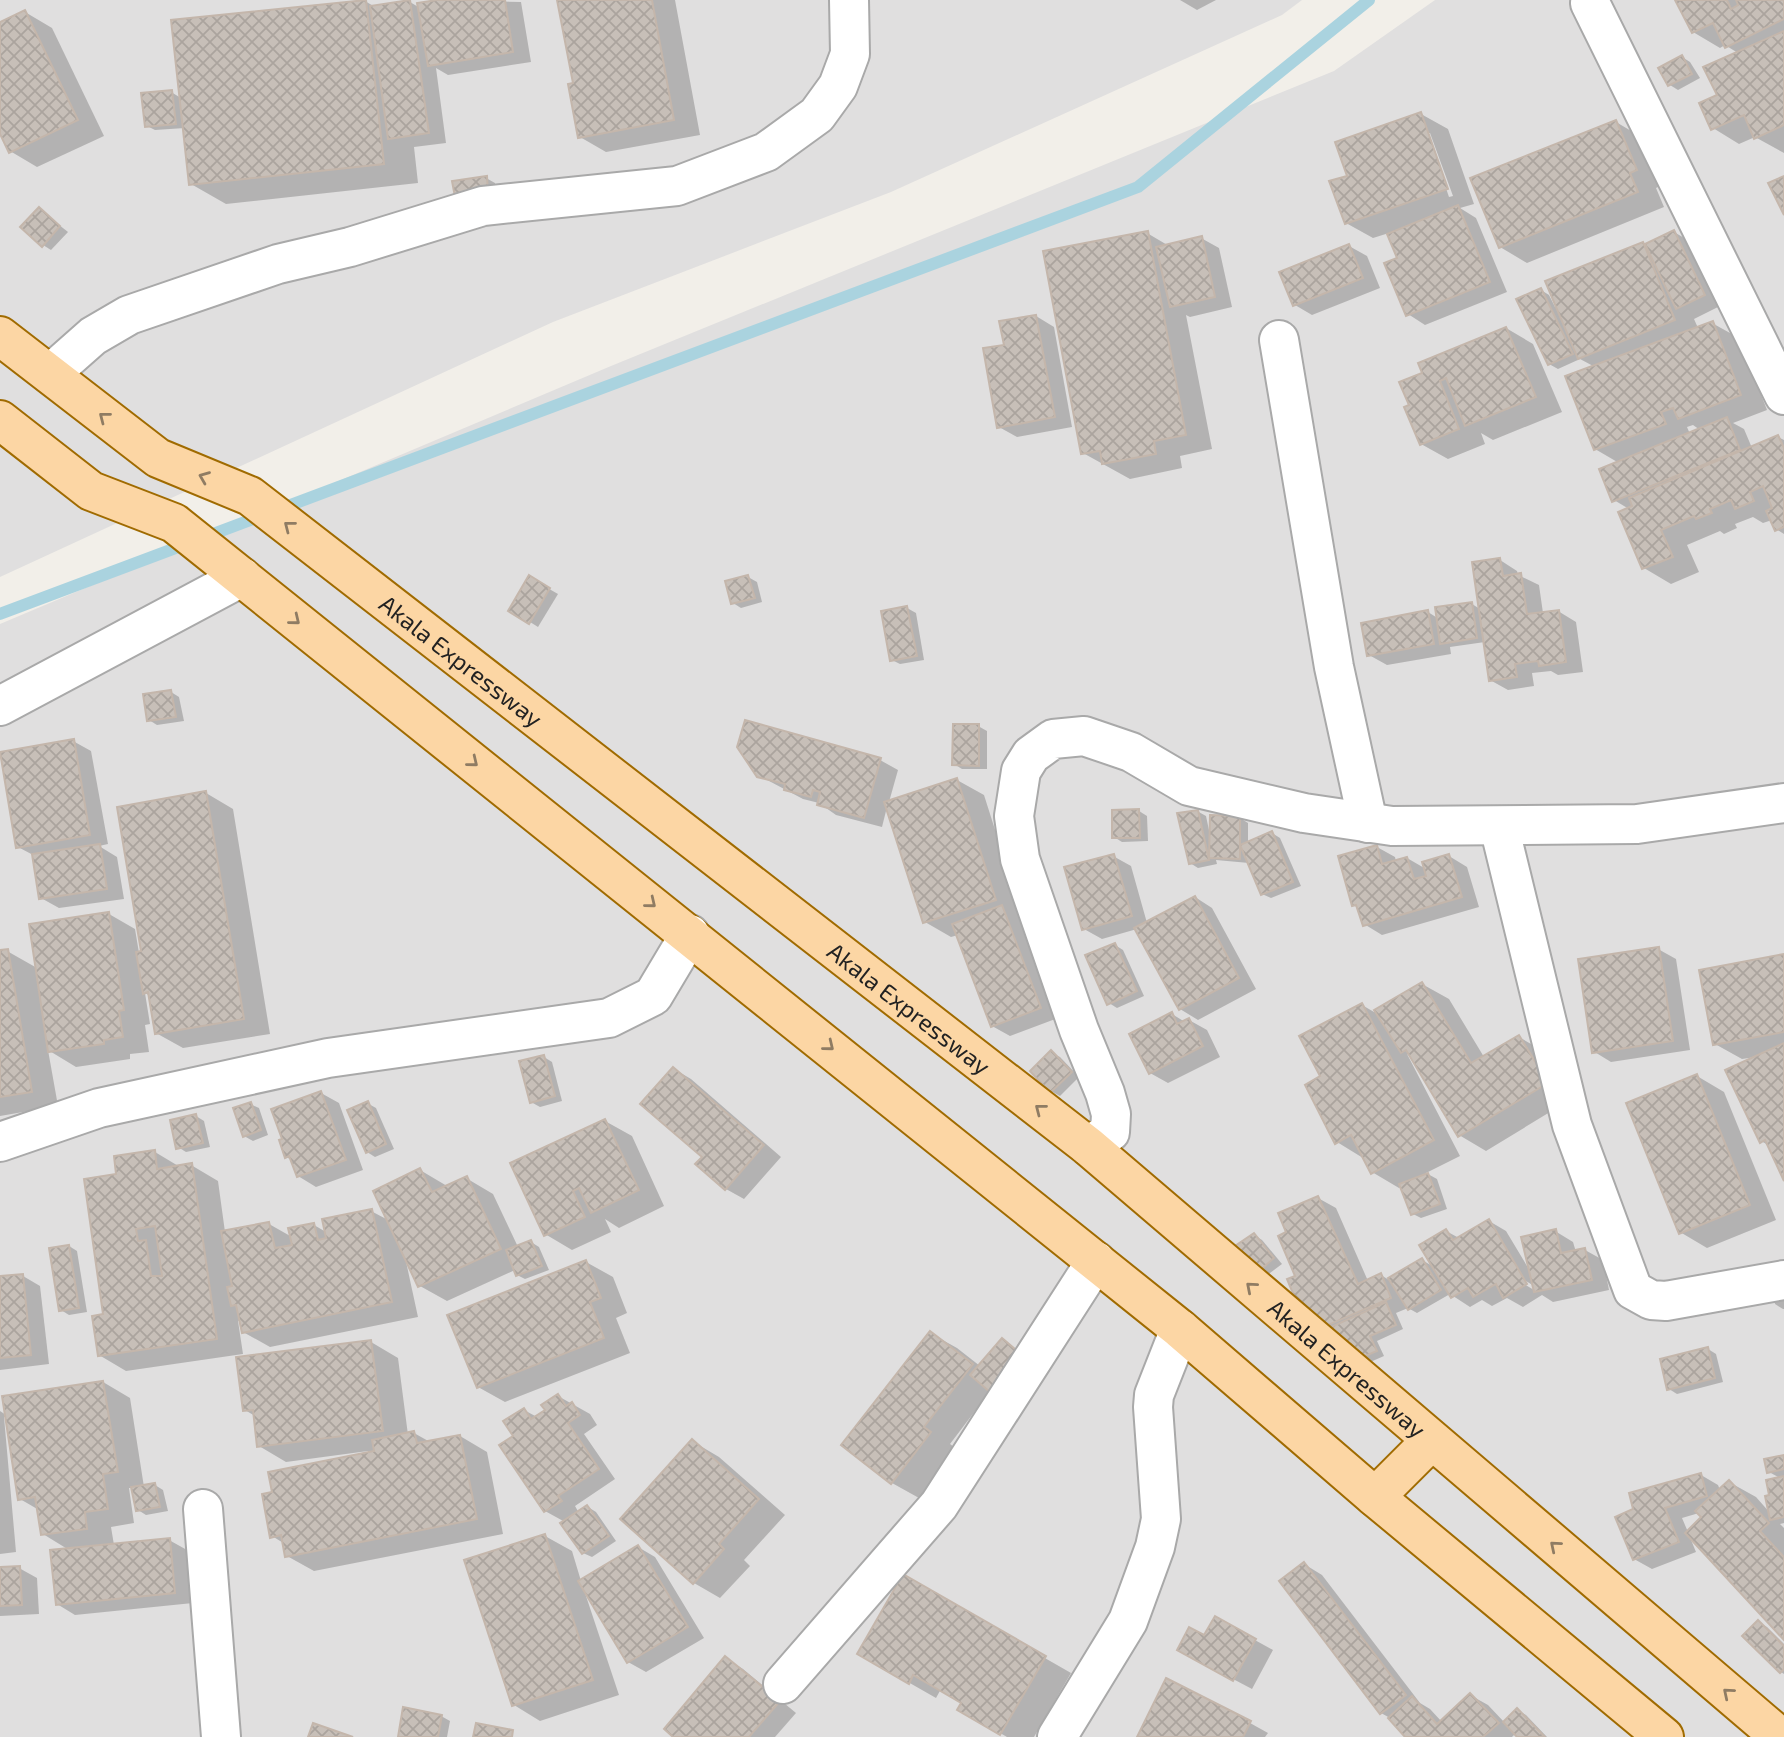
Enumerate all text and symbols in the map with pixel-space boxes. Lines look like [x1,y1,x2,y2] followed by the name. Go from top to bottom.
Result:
[99,412,112,425] one-way arrow
[199,472,211,486] one-way arrow
[284,521,297,534] one-way arrow
[374,588,549,733] street label: Akala Expressway
[288,611,300,624] one-way arrow
[466,753,478,766] one-way arrow
[644,895,656,908] one-way arrow
[822,935,997,1080] street label: Akala Expressway
[821,1037,833,1050] one-way arrow
[1035,1104,1047,1117] one-way arrow
[1247,1283,1260,1295] one-way arrow
[1263,1292,1433,1443] street label: Akala Expressway
[1550,1542,1563,1554] one-way arrow
[1723,1689,1736,1701] one-way arrow

